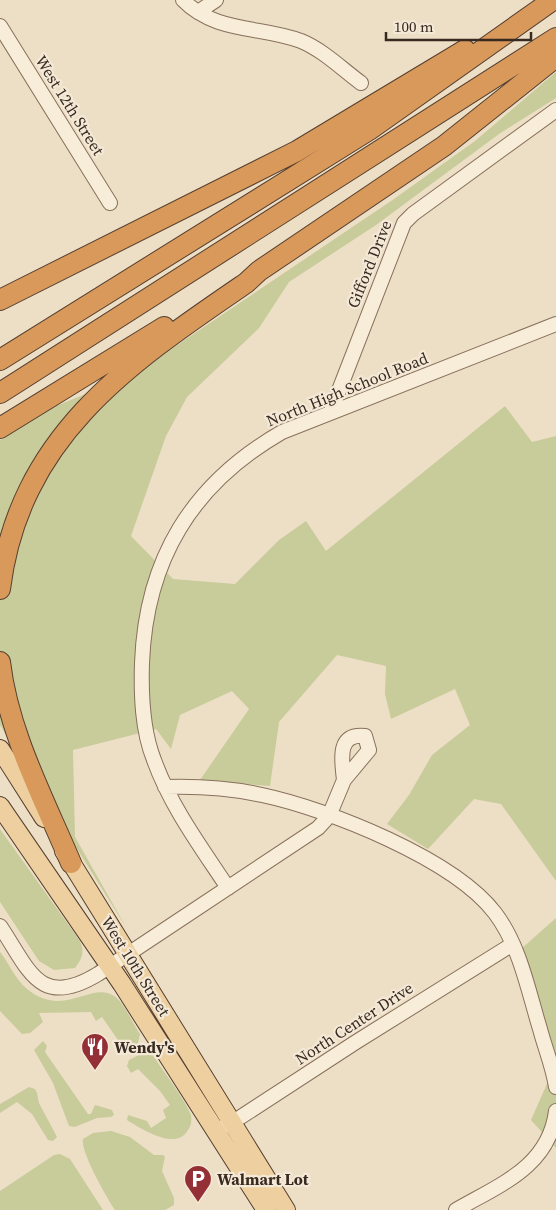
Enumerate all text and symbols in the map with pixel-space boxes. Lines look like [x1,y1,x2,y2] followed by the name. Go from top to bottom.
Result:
[386,10,531,42] scale bar
[394,16,434,37] text: 100 m
[30,51,110,160] street label: West 12th Street
[341,217,397,311] street label: Gifford Drive
[263,347,431,431] street label: North High School Road
[96,912,176,1021] street label: West 10th Street
[291,977,417,1069] street label: North Center Drive
[80,1032,110,1071] restaurant icon: Wendy's
[114,1036,175,1058] place label: Wendy's
[183,1164,213,1203] parking icon: Walmart Lot
[217,1168,309,1190] place label: Walmart Lot

